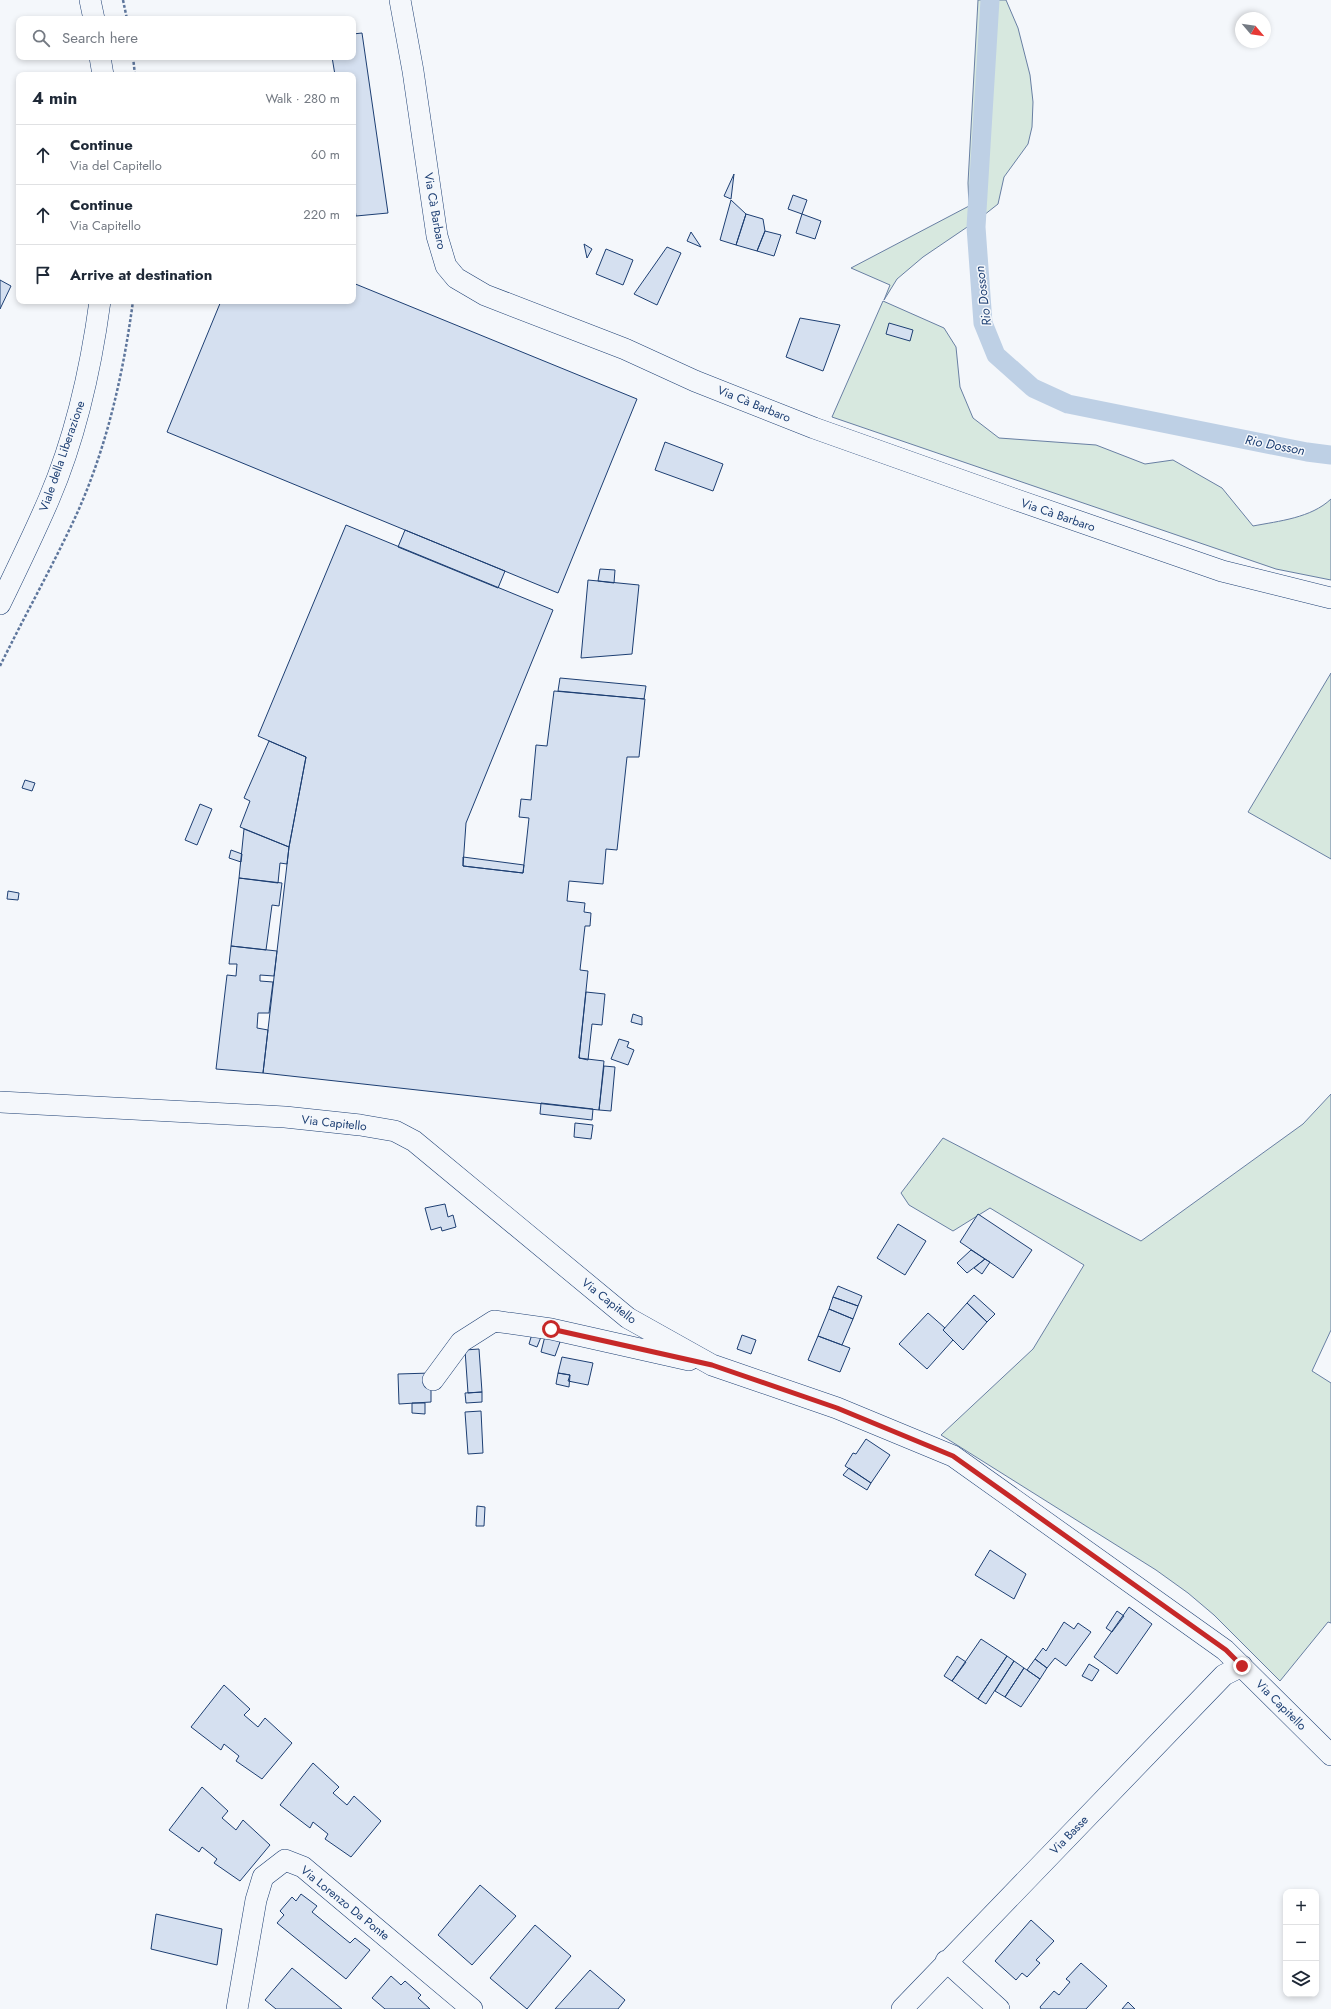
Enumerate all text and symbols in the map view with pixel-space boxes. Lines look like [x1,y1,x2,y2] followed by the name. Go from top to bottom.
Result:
[1235,12,1271,48] north arrow
[16,16,356,60] search box
[30,27,52,49] icon: search
[62,27,138,49] text: Search here
[32,86,77,110] text: 4 min
[265,89,340,108] text: Walk · 280 m
[70,134,133,156] text: Continue
[32,144,54,166] icon: ahead
[311,145,340,164] text: 60 m
[70,156,162,175] text: Via del Capitello
[419,171,451,251] street label: Via Cà Barbaro
[70,194,133,216] text: Continue
[32,204,54,226] icon: ahead
[303,205,340,224] text: 220 m
[70,216,141,235] text: Via Capitello
[32,264,54,286] icon: arrive
[70,264,212,286] text: Arrive at destination
[970,265,996,327] water label: Rio Dosson
[715,381,794,427] street label: Via Cà Barbaro
[35,398,89,514] street label: Viale della Liberazione
[1244,430,1307,460] water label: Rio Dosson
[1018,494,1098,536] street label: Via Cà Barbaro
[300,1111,368,1135] street label: Via Capitello
[578,1274,641,1329] street label: Via Capitello
[542,1320,560,1338] route start
[1233,1657,1251,1675] route end
[1251,1675,1311,1735] street label: Via Capitello
[1046,1811,1092,1859] street label: Via Basse
[297,1861,393,1945] street label: Via Lorenzo Da Ponte
[1283,1889,1319,1997] map controls
[1283,1889,1319,1925] button: +
[1283,1925,1319,1961] button: −
[1283,1961,1319,1997] button: layers

